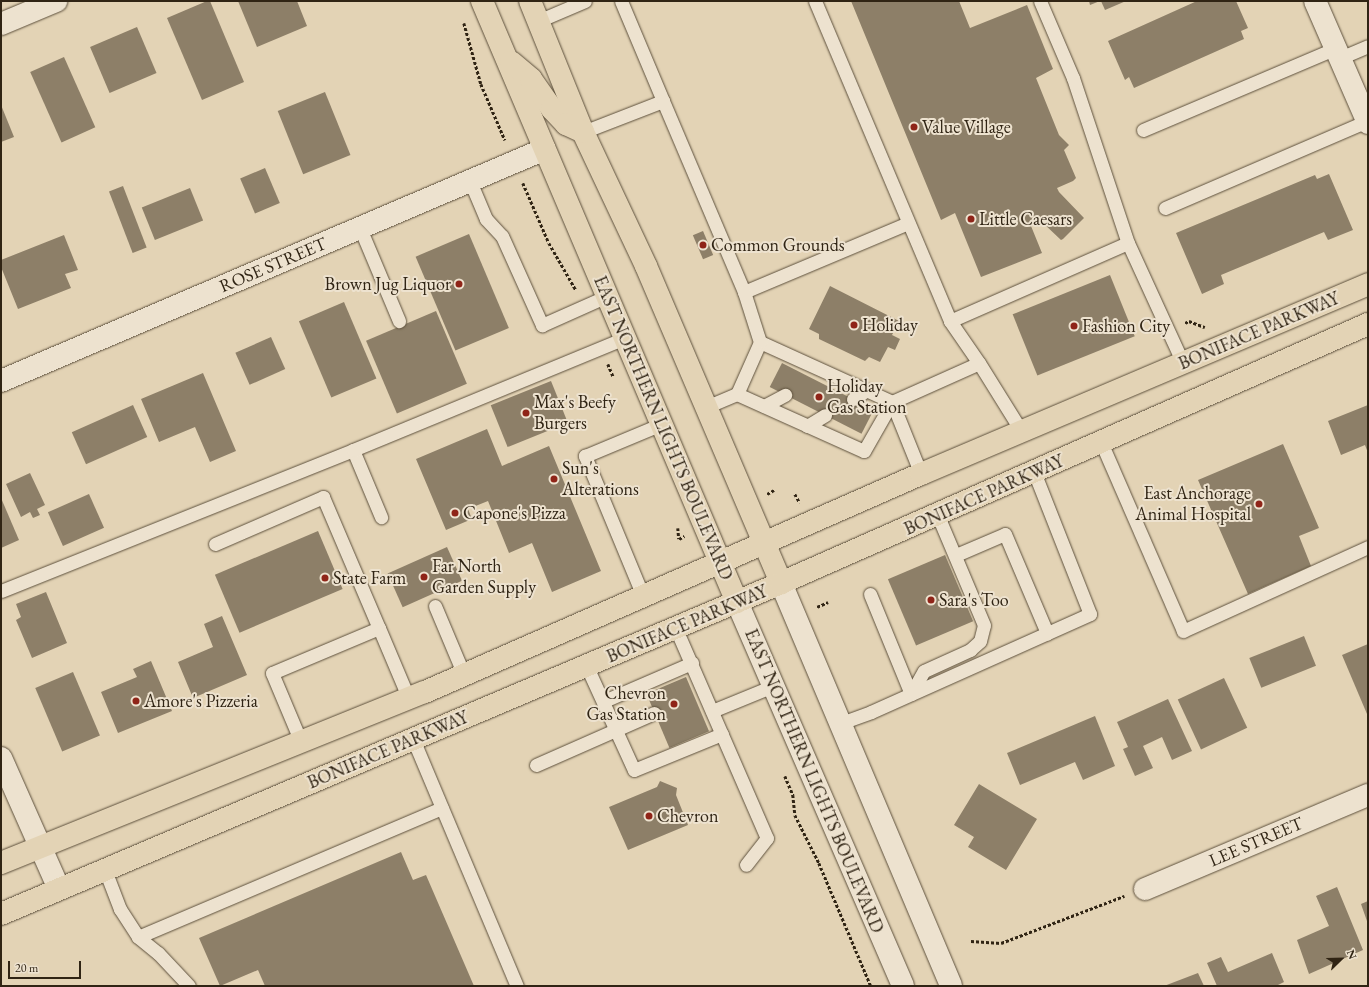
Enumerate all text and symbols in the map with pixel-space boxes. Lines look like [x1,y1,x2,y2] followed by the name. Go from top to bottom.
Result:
[922,116,1011,138] place label: Value Village
[909,122,919,132] marker: Value Village
[979,208,1072,230] place label: Little Caesars
[966,214,976,224] marker: Little Caesars
[216,233,330,297] street label: ROSE STREET
[711,234,845,256] place label: Common Grounds
[698,240,708,250] marker: Common Grounds
[325,273,451,295] place label: Brown Jug Liquor
[589,273,737,583] street label: EAST NORTHERN LIGHTS BOULEVARD
[454,279,464,289] marker: Brown Jug Liquor
[1175,287,1343,375] street label: BONIFACE PARKWAY
[862,314,918,336] place label: Holiday
[1082,315,1170,337] place label: Fashion City
[849,320,859,330] marker: Holiday
[1069,321,1079,331] marker: Fashion City
[827,376,906,418] place label: Holiday Gas Station
[534,392,616,434] place label: Max's Beefy Burgers
[814,392,824,402] marker: Holiday Gas Station
[521,408,531,418] marker: Max's Beefy Burgers
[901,450,1067,540] street label: BONIFACE PARKWAY
[562,458,639,500] place label: Sun's Alterations
[549,474,559,484] marker: Sun's Alterations
[1135,483,1251,526] place label: East Anchorage Animal Hospital
[1254,499,1264,509] marker: East Anchorage Animal Hospital
[463,502,566,524] place label: Capone's Pizza
[450,508,460,518] marker: Capone's Pizza
[432,556,536,598] place label: Far North Garden Supply
[333,567,406,589] place label: State Farm
[419,572,429,582] marker: Far North Garden Supply
[320,573,330,583] marker: State Farm
[603,580,771,668] street label: BONIFACE PARKWAY
[939,589,1009,611] place label: Sara's Too
[926,595,936,605] marker: Sara's Too
[740,626,888,936] street label: EAST NORTHERN LIGHTS BOULEVARD
[587,683,666,726] place label: Chevron Gas Station
[144,690,258,712] place label: Amore's Pizzeria
[131,696,141,706] marker: Amore's Pizzeria
[669,699,679,709] marker: Chevron Gas Station
[304,706,472,794] street label: BONIFACE PARKWAY
[657,805,718,827] place label: Chevron
[644,811,654,821] marker: Chevron
[1206,813,1306,871] street label: LEE STREET
[1321,939,1361,979] north arrow
[1344,947,1360,961] text: N
[10,953,83,979] scale bar
[15,960,38,976] text: 20 m

